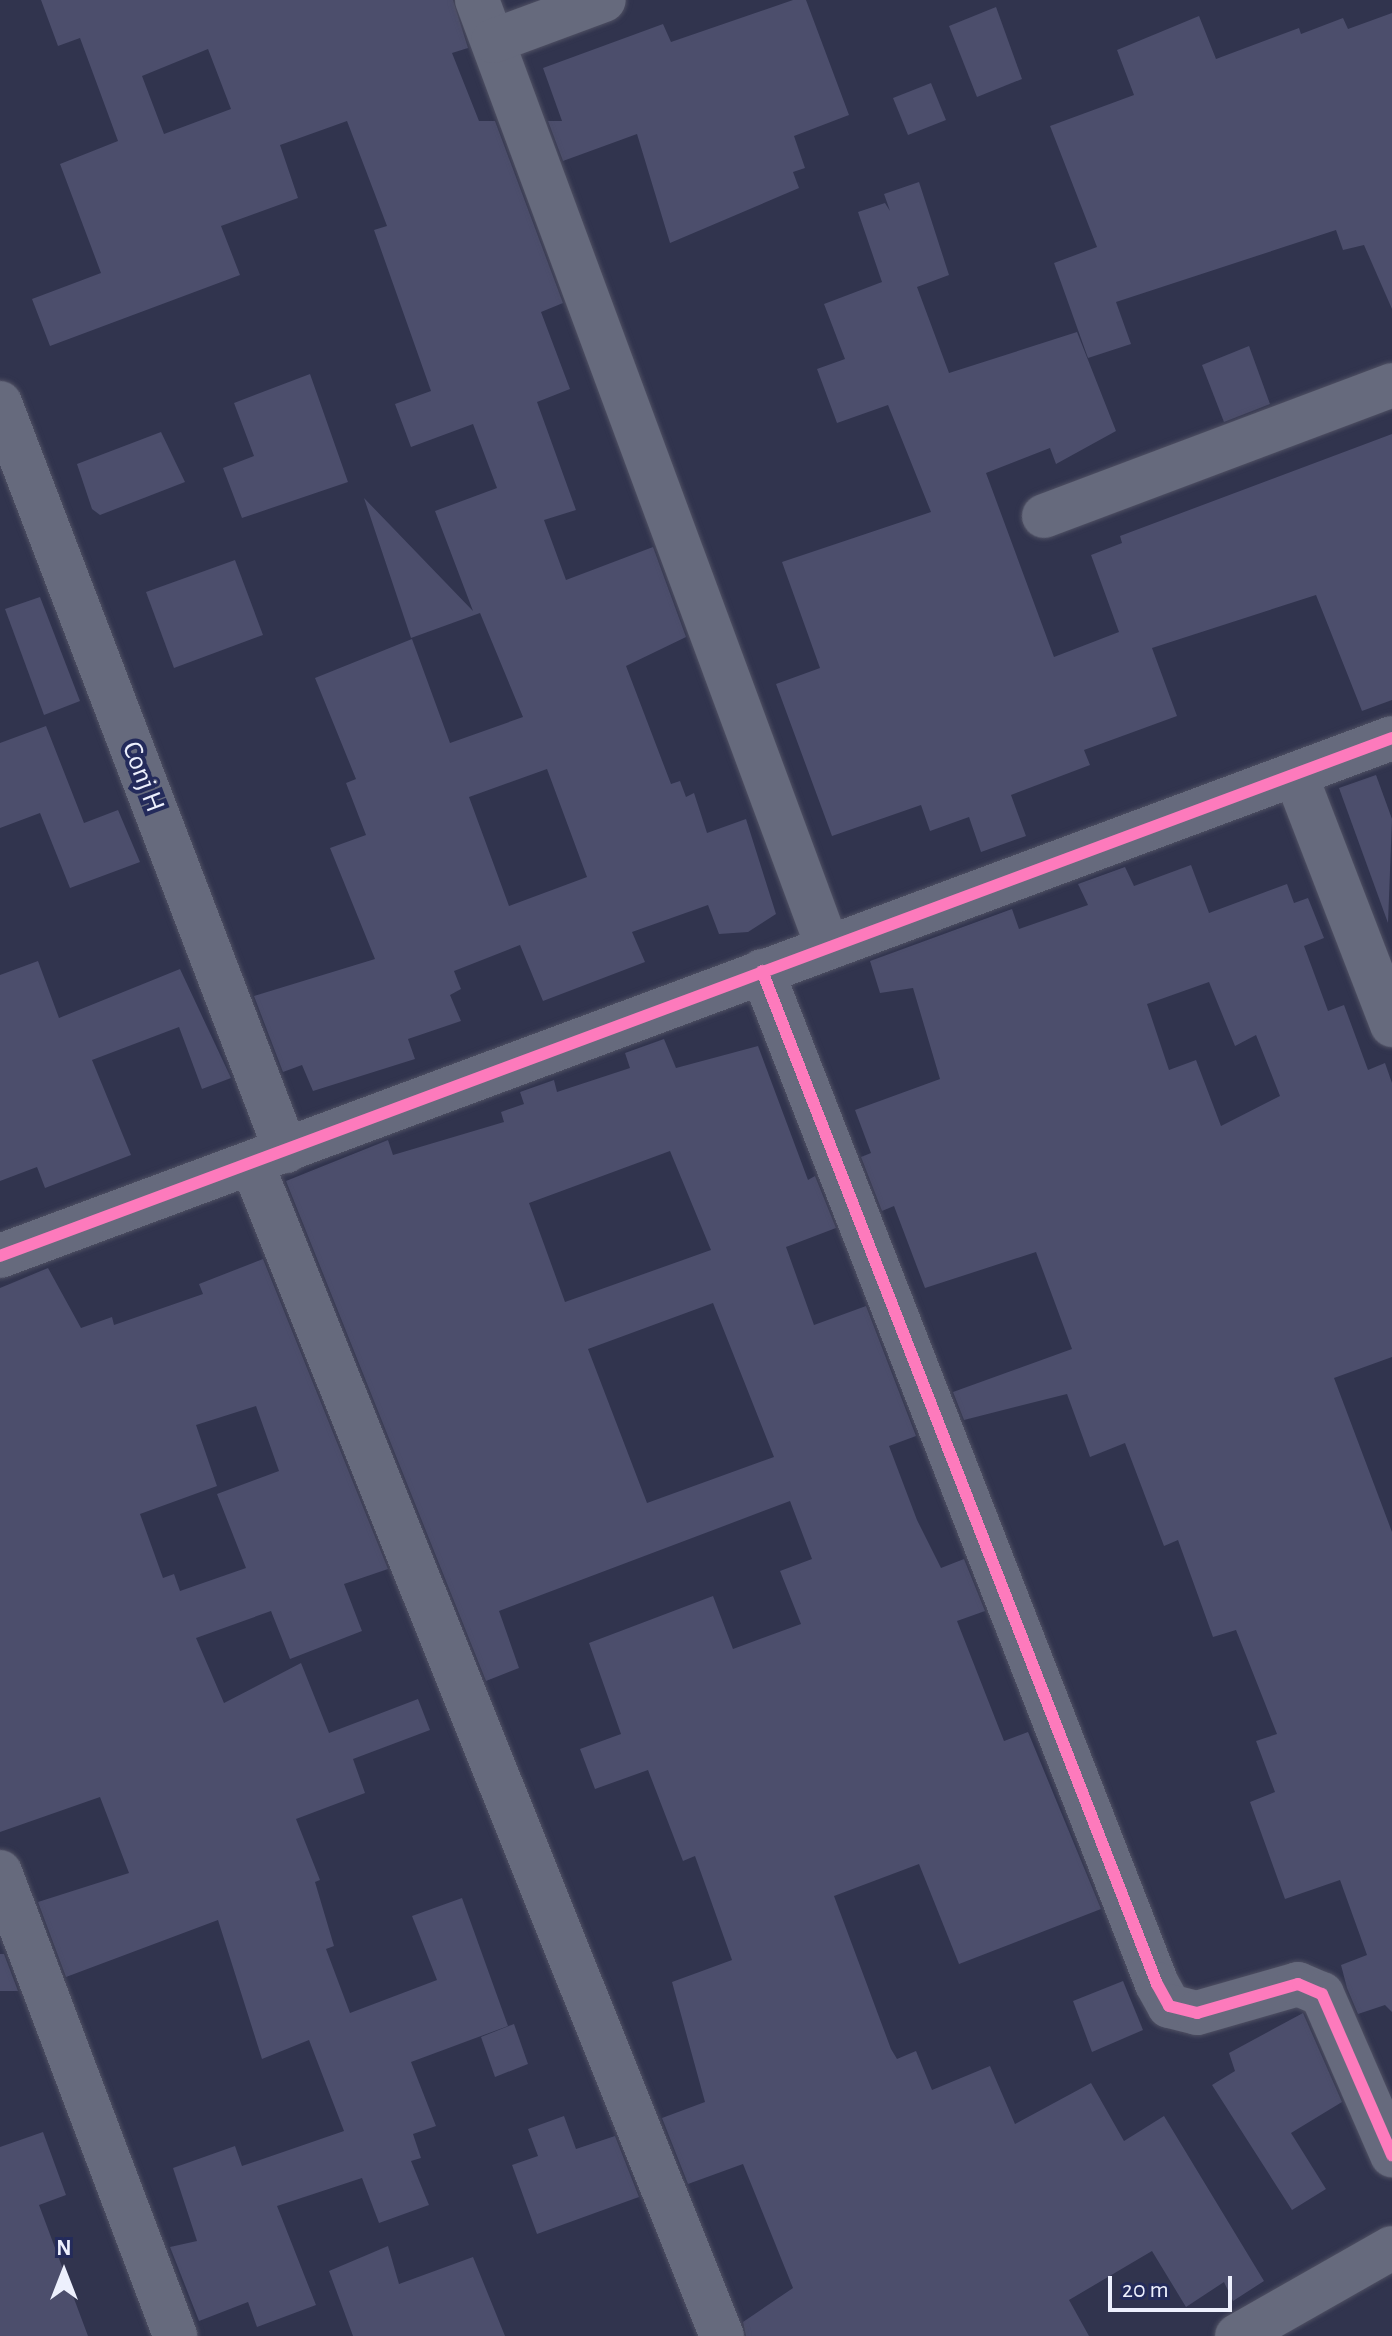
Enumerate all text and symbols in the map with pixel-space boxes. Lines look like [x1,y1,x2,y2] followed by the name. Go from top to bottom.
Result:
[114,737,172,817] street label: Conj H
[24,2232,104,2312] north arrow
[56,2237,72,2259] text: N
[1112,2260,1236,2310] scale bar
[1122,2278,1169,2302] text: 20 m

